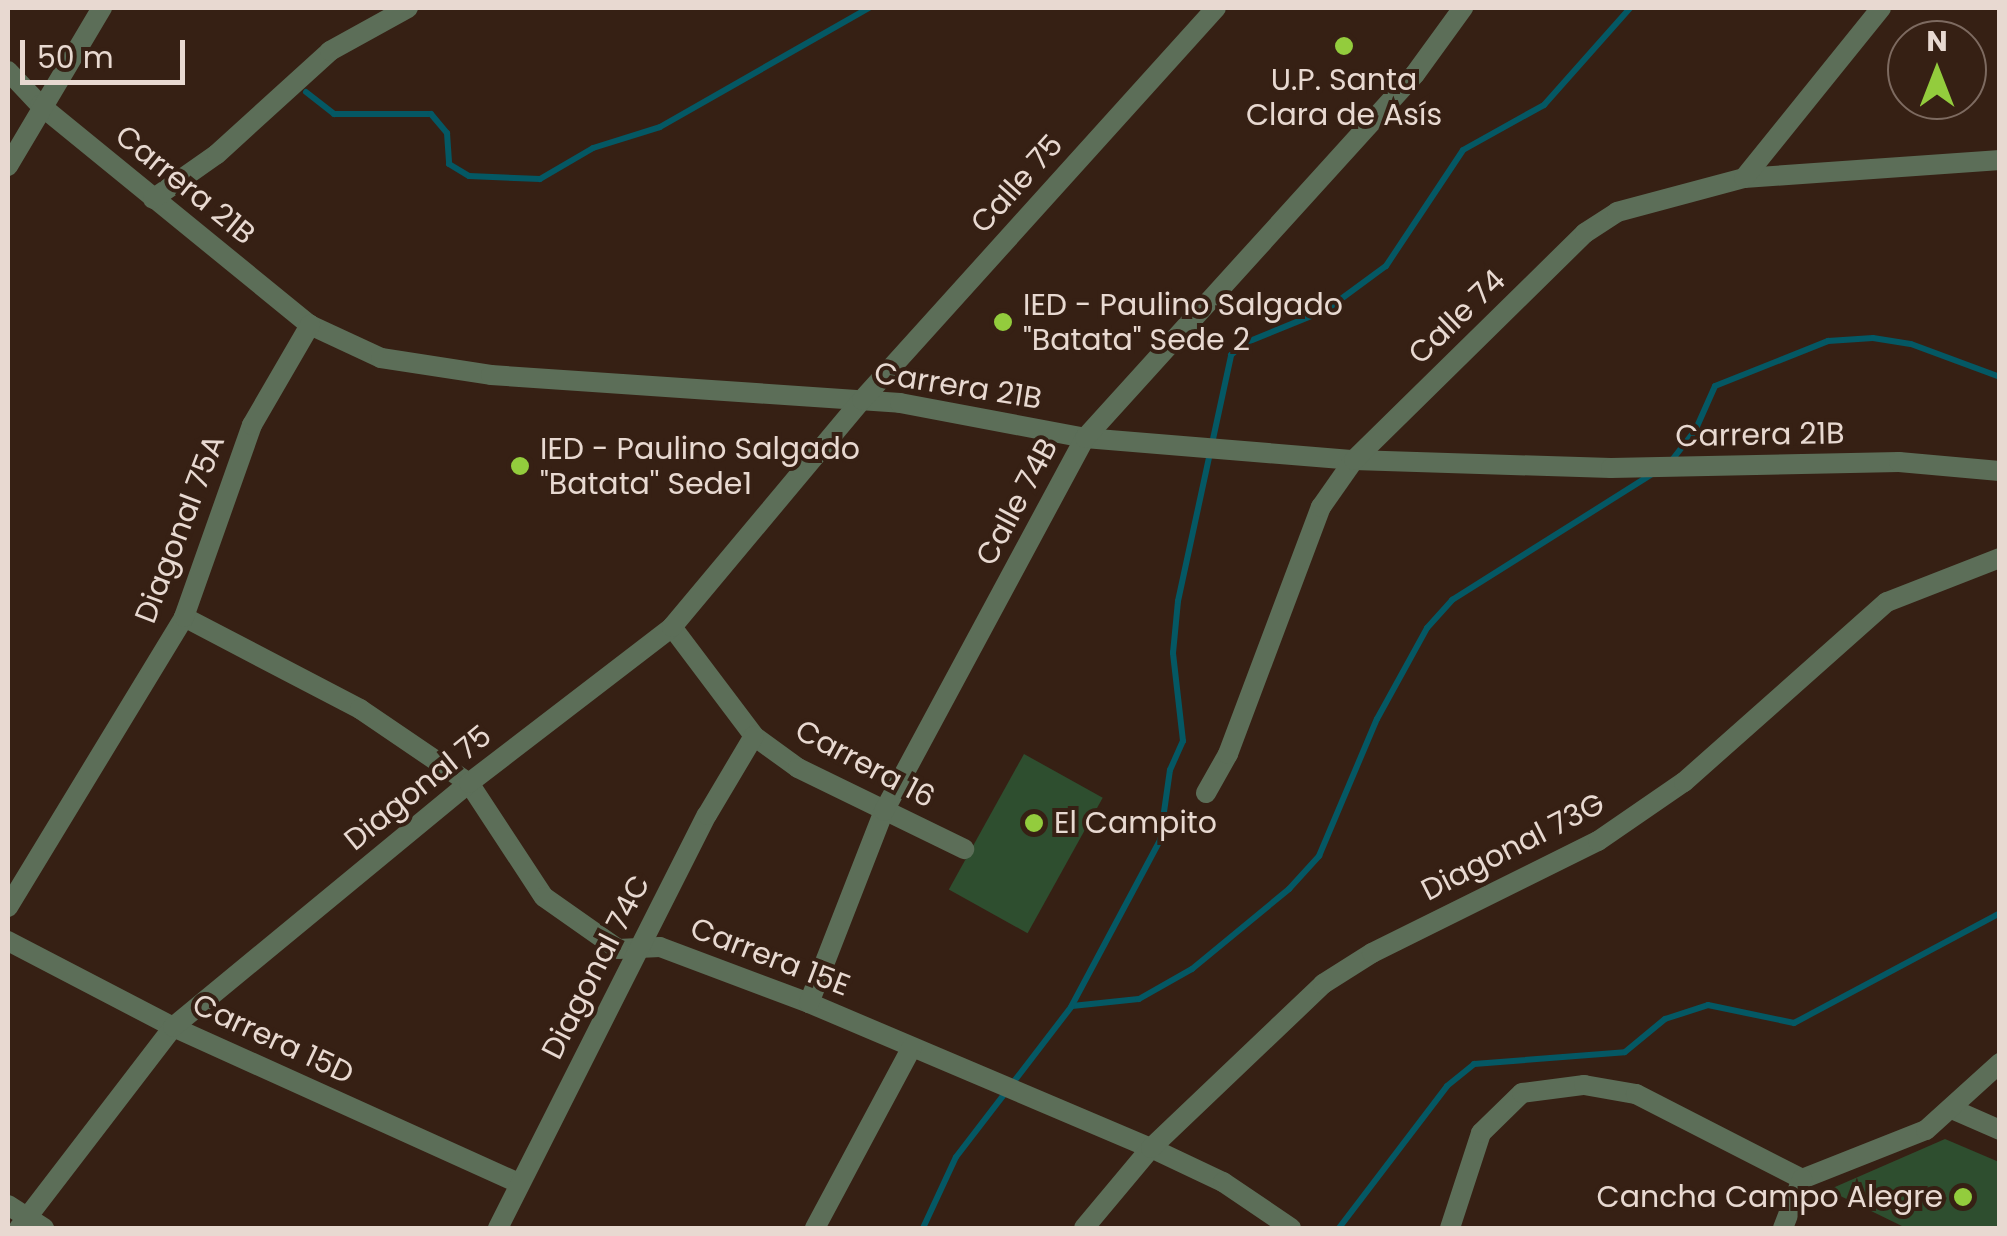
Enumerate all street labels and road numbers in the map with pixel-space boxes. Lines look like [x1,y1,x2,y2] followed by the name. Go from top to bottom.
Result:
[108,118,262,252] street label: Carrera 21B
[963,127,1071,241] street label: Calle 75
[1401,262,1513,372] street label: Calle 74
[872,355,1044,417] street label: Carrera 21B
[1675,416,1845,454] street label: Carrera 21B
[128,430,232,628] street label: Diagonal 75A
[969,432,1065,572] street label: Calle 74B
[789,712,941,816] street label: Carrera 16
[337,718,499,858] street label: Diagonal 75
[1415,785,1611,909] street label: Diagonal 73G
[534,869,658,1065] street label: Diagonal 74C
[685,910,855,1004] street label: Carrera 15E
[187,986,359,1092] street label: Carrera 15D

